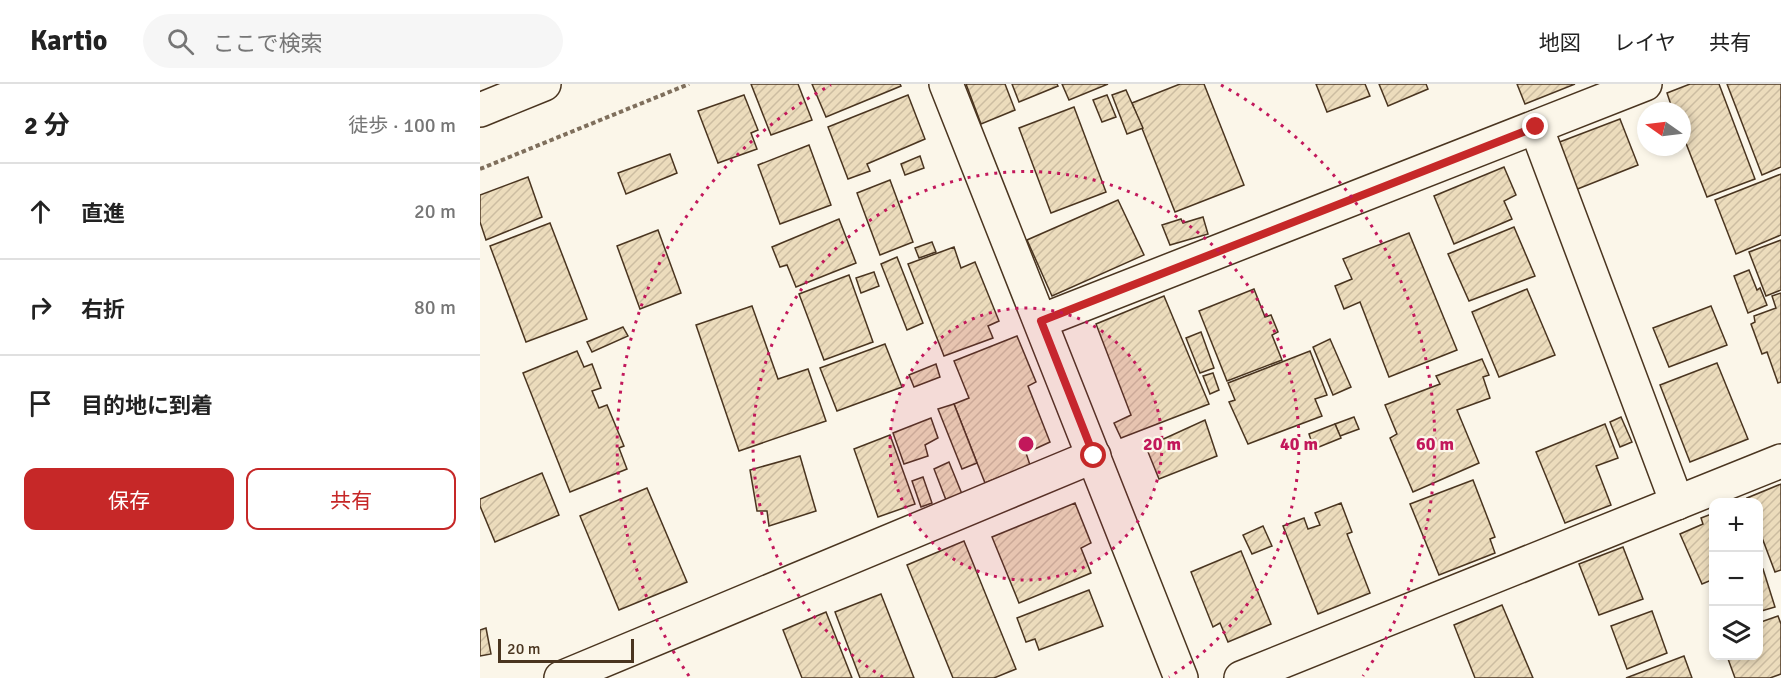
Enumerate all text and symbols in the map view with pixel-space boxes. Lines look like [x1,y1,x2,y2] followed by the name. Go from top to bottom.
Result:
[143,14,563,68] search box
[30,24,107,58] text: Kartio
[164,25,197,58] icon: search
[212,30,322,57] text: ここで検索
[1539,30,1581,56] text: 地図
[1614,30,1676,56] text: レイヤ
[1709,30,1751,56] text: 共有
[1637,102,1691,156] north arrow
[24,110,70,142] text: 2 分
[348,113,456,138] text: 徒歩 · 100 m
[1522,113,1548,139] route end
[24,195,57,228] icon: ahead
[414,199,456,224] text: 20 m
[81,200,125,227] text: 直進
[24,291,57,324] icon: right
[414,295,456,320] text: 80 m
[81,296,125,323] text: 右折
[24,387,57,420] icon: arrive
[81,392,213,419] text: 目的地に到着
[1143,433,1181,455] text: 20 m
[1280,433,1318,455] text: 40 m
[1416,433,1454,455] text: 60 m
[1016,434,1036,454] centre of rings
[1080,442,1106,468] route start
[24,468,234,530] button: 保存
[246,468,456,530] button: 共有
[1709,498,1763,660] map controls
[1709,498,1763,552] button: +
[1709,552,1763,606] button: −
[1709,606,1763,660] button: layers
[498,636,634,664] scale bar
[507,639,541,659] text: 20 m

